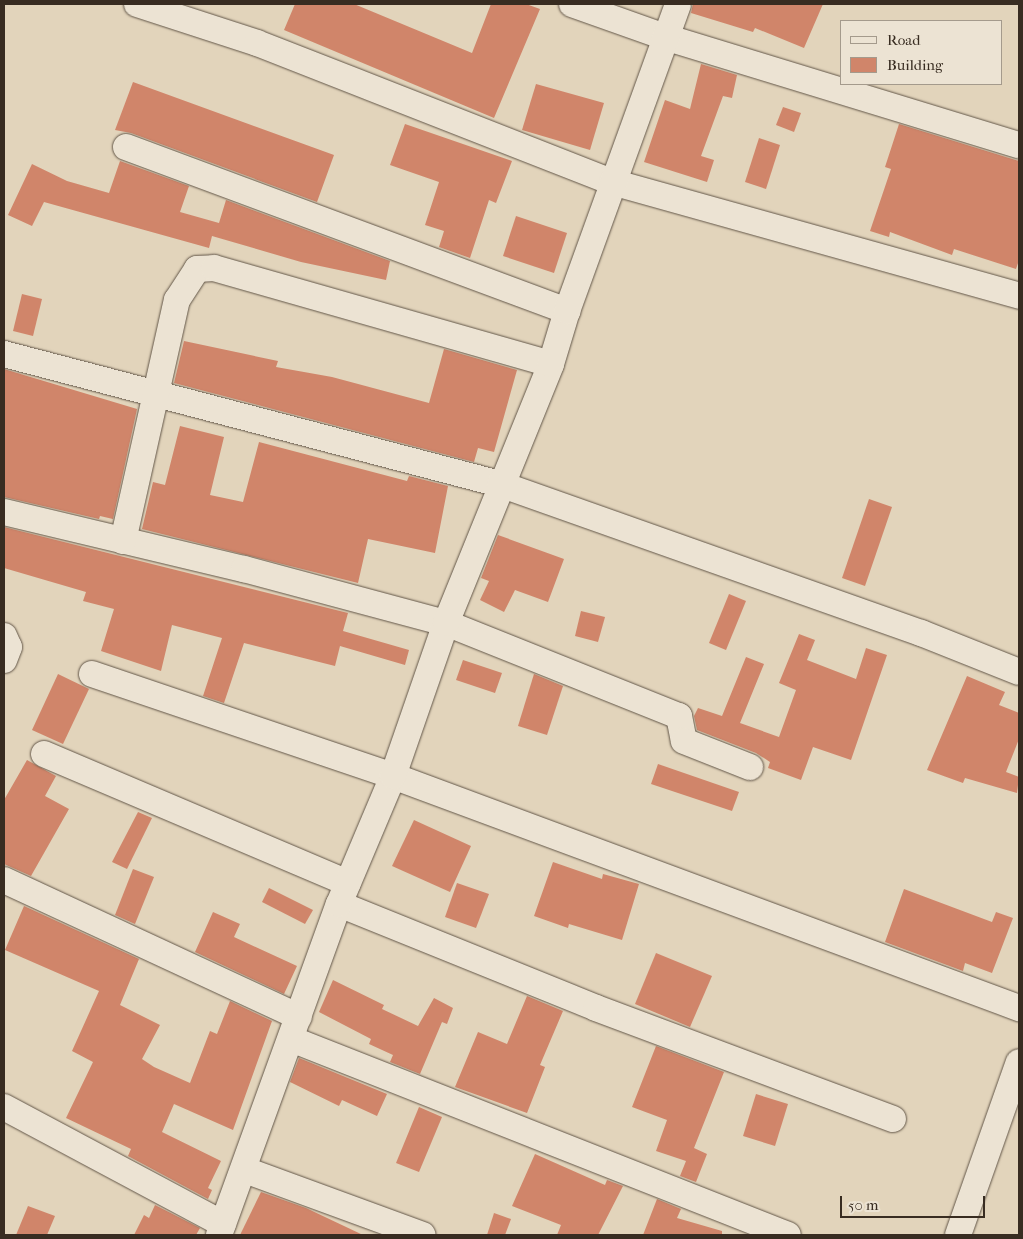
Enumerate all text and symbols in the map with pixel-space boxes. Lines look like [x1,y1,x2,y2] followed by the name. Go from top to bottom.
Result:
[840,20,1003,85] legend
[887,31,920,49] text: Road
[887,56,943,74] text: Building
[843,1186,988,1218] scale bar
[848,1196,878,1214] text: 50 m

